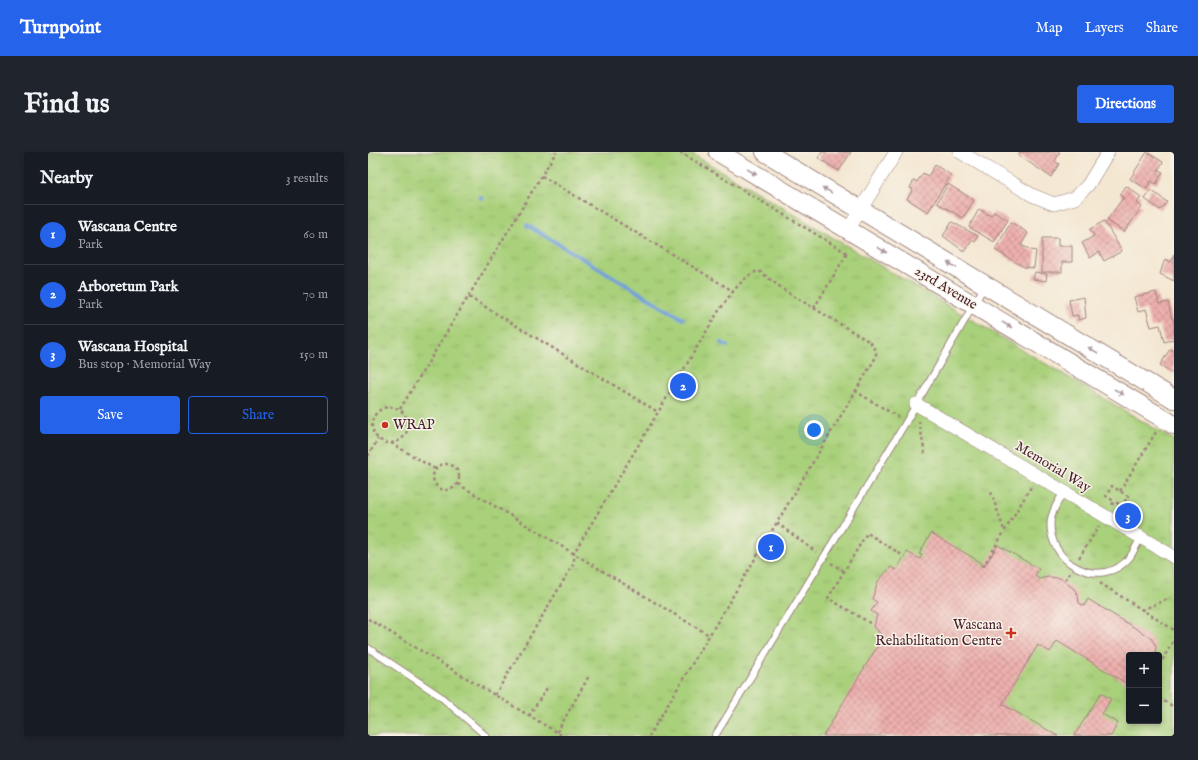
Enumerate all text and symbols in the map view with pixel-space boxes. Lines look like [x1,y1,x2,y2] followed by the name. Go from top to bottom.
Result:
[20,16,101,40] text: Turnpoint
[1036,19,1063,37] text: Map
[1085,19,1124,37] text: Layers
[1146,19,1178,37] text: Share
[1077,85,1174,123] button: Directions
[24,87,110,122] text: Find us
[40,168,93,189] text: Nearby
[746,168,758,175] one-way arrow
[286,170,328,187] text: 3 results
[821,186,833,193] one-way arrow
[78,217,177,236] text: Wascana Centre
[51,226,55,243] text: 1
[303,226,328,243] text: 60 m
[78,236,103,253] text: Park
[876,246,888,253] one-way arrow
[911,262,981,314] street label: 23rd Avenue
[946,262,958,269] one-way arrow
[78,277,178,296] text: Arboretum Park
[50,286,56,303] text: 2
[303,286,328,303] text: 70 m
[78,296,103,313] text: Park
[1001,321,1013,328] one-way arrow
[78,337,188,356] text: Wascana Hospital
[51,346,55,363] text: 3
[299,346,328,363] text: 150 m
[1087,346,1098,353] one-way arrow
[78,356,211,373] text: Bus stop · Memorial Way
[670,371,696,401] pin: 2
[1113,388,1125,395] one-way arrow
[40,396,180,434] button: Save
[188,396,328,434] button: Share
[393,416,435,434] place label: WRAP
[380,420,390,430] marker: WRAP
[804,420,824,440] your location
[1012,437,1094,497] street label: Memorial Way
[1115,501,1141,531] pin: 3
[758,532,784,562] pin: 1
[875,616,1003,650] place label: Wascana Rehabilitation Centre
[1005,627,1017,639] marker: Wascana Rehabilitation Centre
[1126,652,1162,724] map controls
[1126,652,1162,688] button: +
[1126,688,1162,724] button: −

